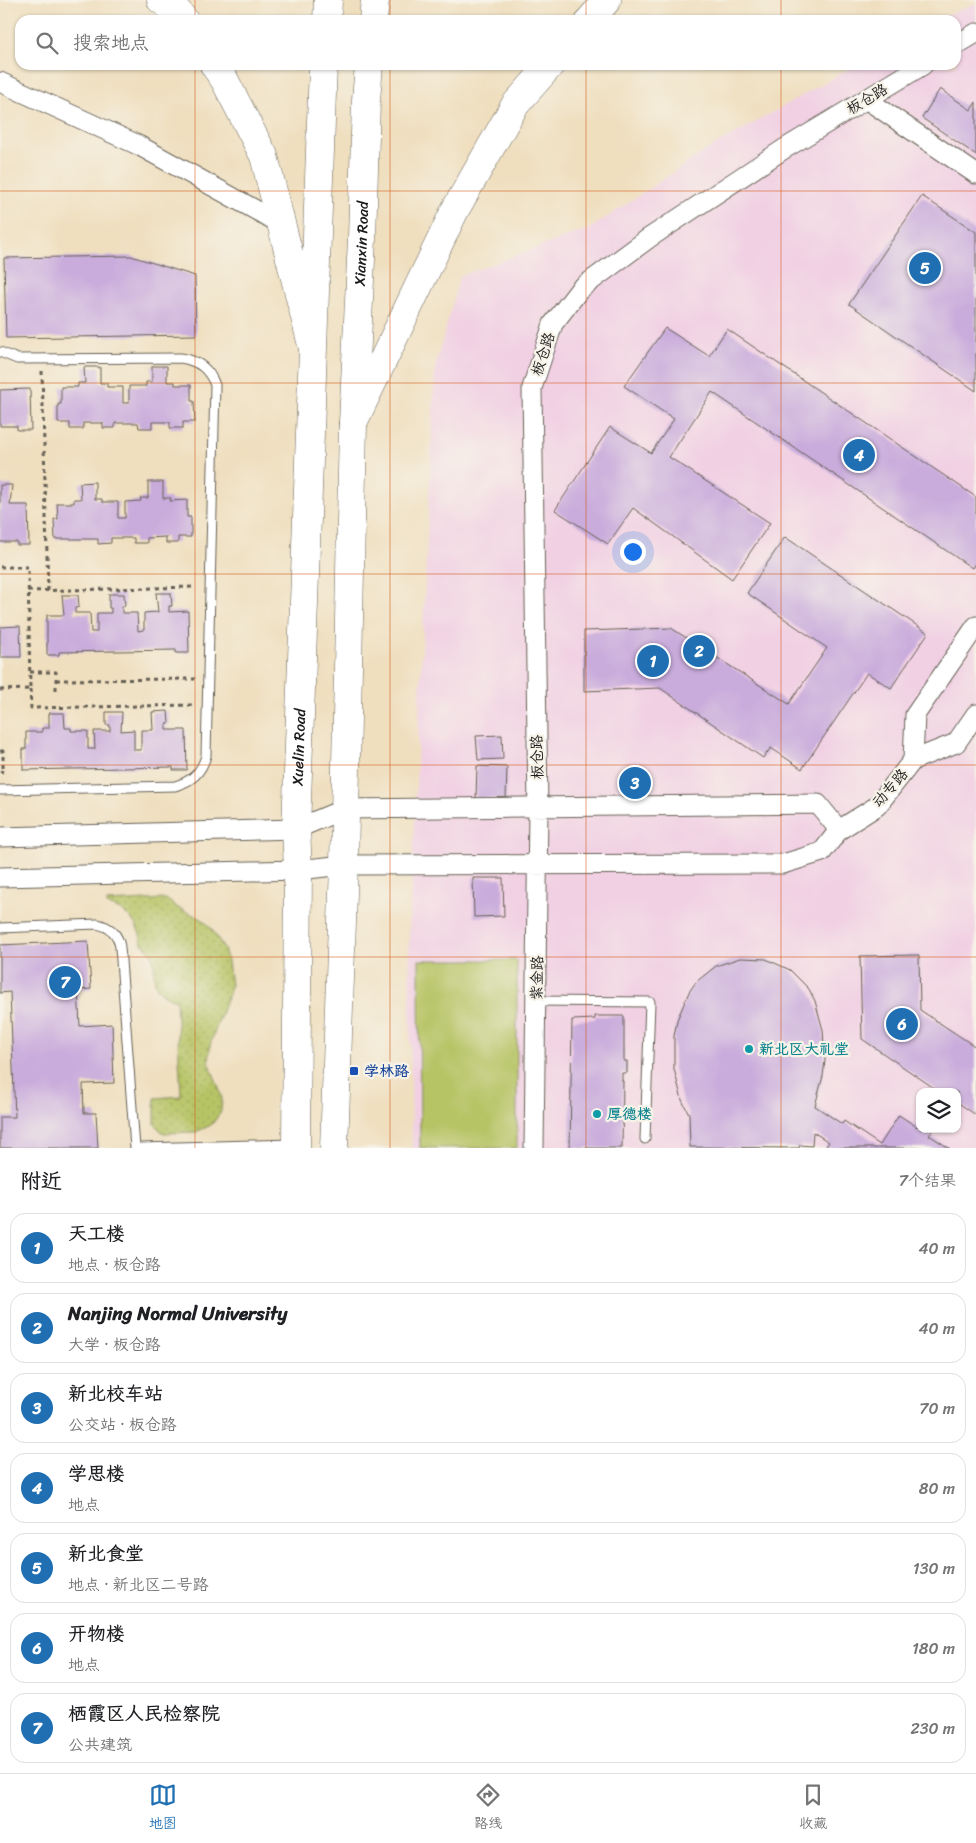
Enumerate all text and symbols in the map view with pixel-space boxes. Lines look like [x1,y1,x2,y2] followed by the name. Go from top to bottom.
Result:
[15,15,961,70] search box
[73,26,149,59] text: 搜索地点
[33,29,61,57] icon: search
[841,76,893,122] street label: 板仓路
[347,200,376,287] street label: Xianxin Road
[909,249,941,287] pin: 5
[524,329,562,379] street label: 板仓路
[843,436,875,474] pin: 4
[620,539,646,565] your location
[683,632,715,670] pin: 2
[637,642,669,680] pin: 1
[285,707,313,787] street label: Xuelin Road
[524,734,550,780] street label: 板仓路
[865,762,915,814] street label: 动专路
[619,764,651,802] pin: 3
[524,955,550,1001] street label: 紫金路
[49,963,81,1001] pin: 7
[886,1005,918,1043] pin: 6
[759,1036,849,1062] place label: 新北区大礼堂
[743,1043,755,1055] marker: 新北区大礼堂
[364,1058,409,1084] place label: 学林路
[348,1065,360,1077] marker: 学林路
[916,1088,961,1133] map controls
[916,1088,961,1133] button: layers
[607,1101,652,1127] place label: 厚德楼
[591,1108,603,1120] marker: 厚德楼
[20,1162,62,1200] text: 附近
[899,1166,956,1195] text: 7个结果
[68,1217,125,1250] text: 天工楼
[34,1234,40,1263] text: 1
[918,1234,955,1263] text: 40 m
[68,1250,161,1279] text: 地点 · 板仓路
[68,1297,287,1330] text: Nanjing Normal University
[32,1314,42,1343] text: 2
[918,1314,955,1343] text: 40 m
[68,1330,161,1359] text: 大学 · 板仓路
[68,1377,163,1410] text: 新北校车站
[33,1394,41,1423] text: 3
[919,1394,955,1423] text: 70 m
[68,1410,177,1439] text: 公交站 · 板仓路
[68,1457,125,1490] text: 学思楼
[32,1474,42,1503] text: 4
[919,1474,955,1503] text: 80 m
[68,1490,100,1519] text: 地点
[68,1537,144,1570] text: 新北食堂
[32,1554,42,1583] text: 5
[913,1554,955,1583] text: 130 m
[68,1570,209,1599] text: 地点 · 新北区二号路
[68,1617,125,1650] text: 开物楼
[32,1634,42,1663] text: 6
[912,1634,955,1663] text: 180 m
[68,1650,100,1679] text: 地点
[68,1697,220,1730] text: 栖霞区人民检察院
[32,1714,42,1743] text: 7
[910,1714,955,1743] text: 230 m
[68,1730,132,1759] text: 公共建筑
[149,1781,177,1836] tab: 地图
[474,1781,502,1836] tab: 路线
[799,1781,827,1836] tab: 收藏

